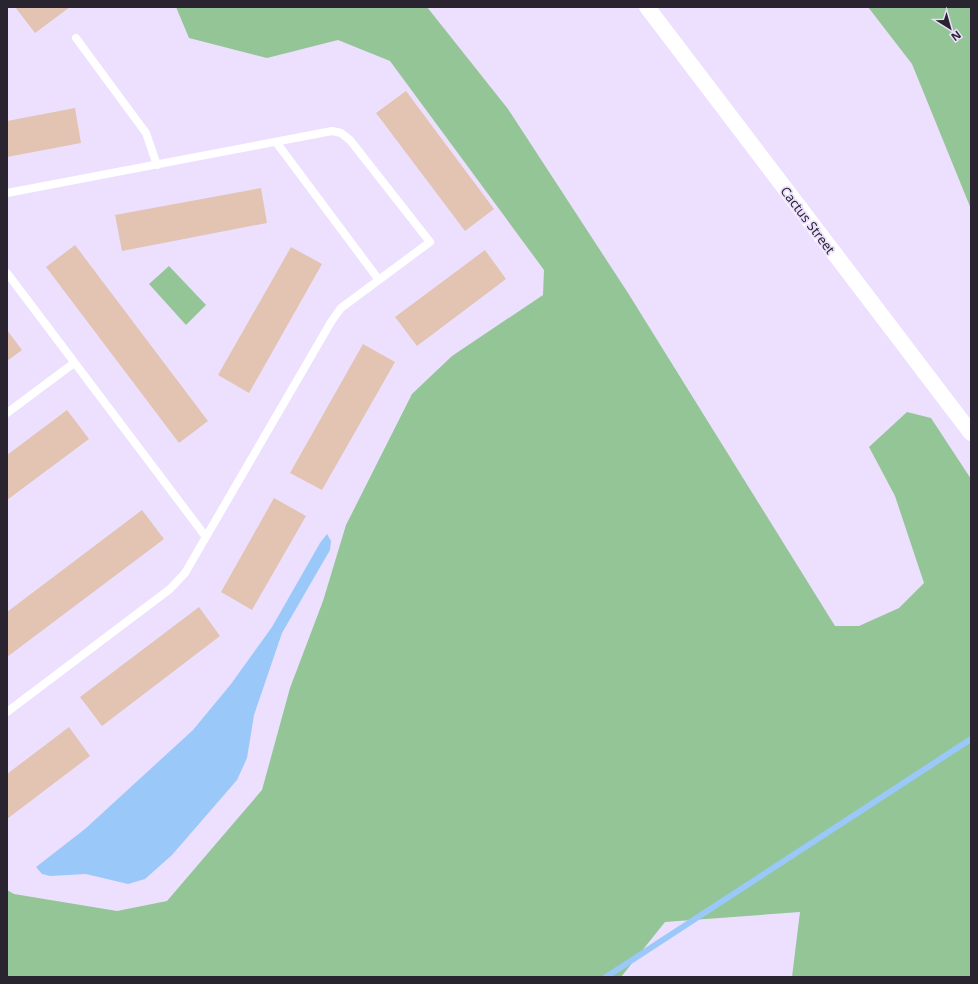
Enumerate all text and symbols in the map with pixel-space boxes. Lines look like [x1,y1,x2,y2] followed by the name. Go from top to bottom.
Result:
[930,8,970,48] north arrow
[948,28,964,45] text: N
[777,182,840,258] street label: Cactus Street

